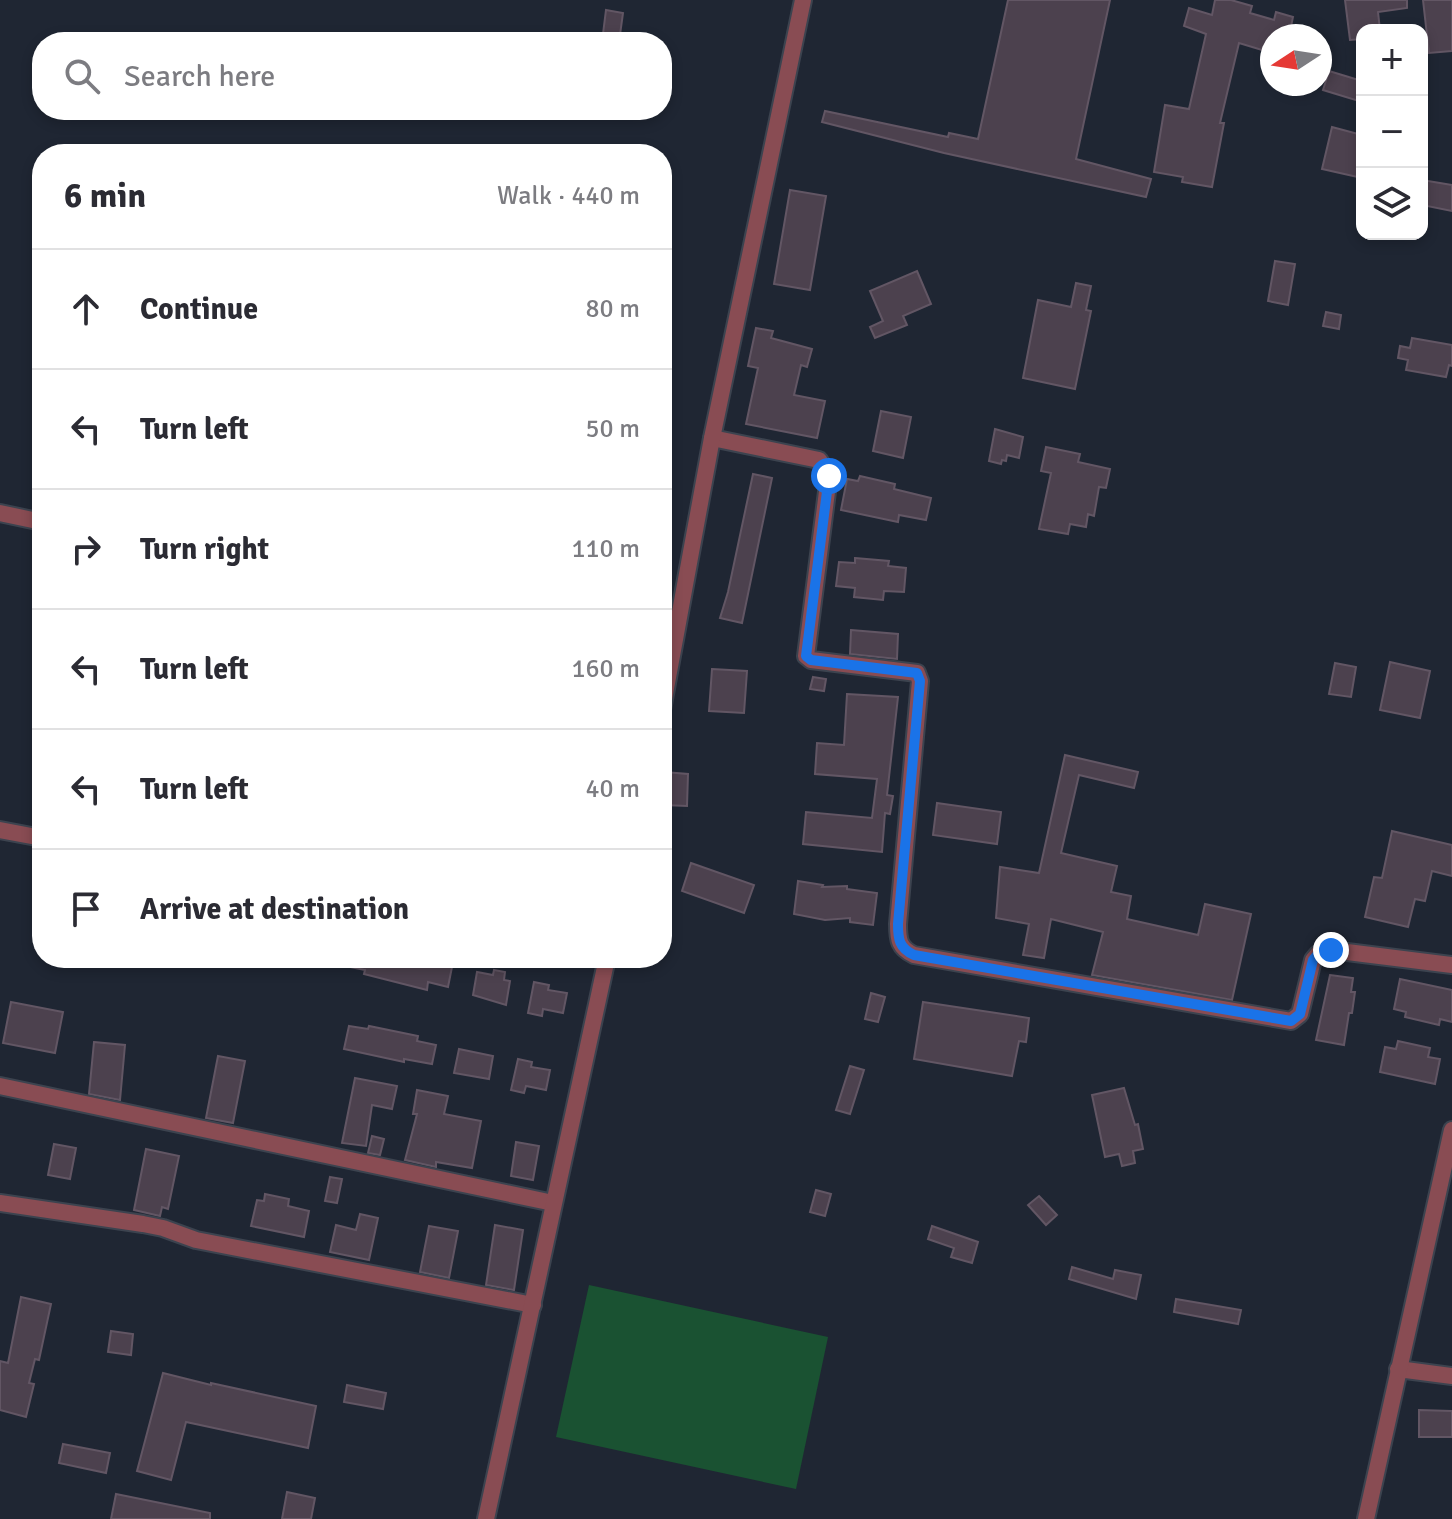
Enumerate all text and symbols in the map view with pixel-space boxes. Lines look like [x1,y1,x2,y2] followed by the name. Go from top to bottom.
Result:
[1260,24,1332,96] north arrow
[1356,24,1428,240] map controls
[1356,24,1428,96] button: +
[32,32,672,120] search box
[60,54,104,98] icon: search
[124,58,275,95] text: Search here
[1356,96,1428,168] button: −
[1356,168,1428,240] button: layers
[64,175,146,217] text: 6 min
[497,180,640,212] text: Walk · 440 m
[64,287,108,331] icon: ahead
[140,291,258,328] text: Continue
[585,293,640,325] text: 80 m
[64,407,108,451] icon: left
[140,411,249,448] text: Turn left
[585,413,640,445] text: 50 m
[811,458,847,494] route start
[64,527,108,571] icon: right
[140,531,269,568] text: Turn right
[571,533,640,565] text: 110 m
[64,647,108,691] icon: left
[140,651,249,688] text: Turn left
[571,653,640,685] text: 160 m
[64,767,108,811] icon: left
[140,771,249,808] text: Turn left
[585,773,640,805] text: 40 m
[64,887,108,931] icon: arrive
[140,891,409,928] text: Arrive at destination
[1313,932,1349,968] route end

